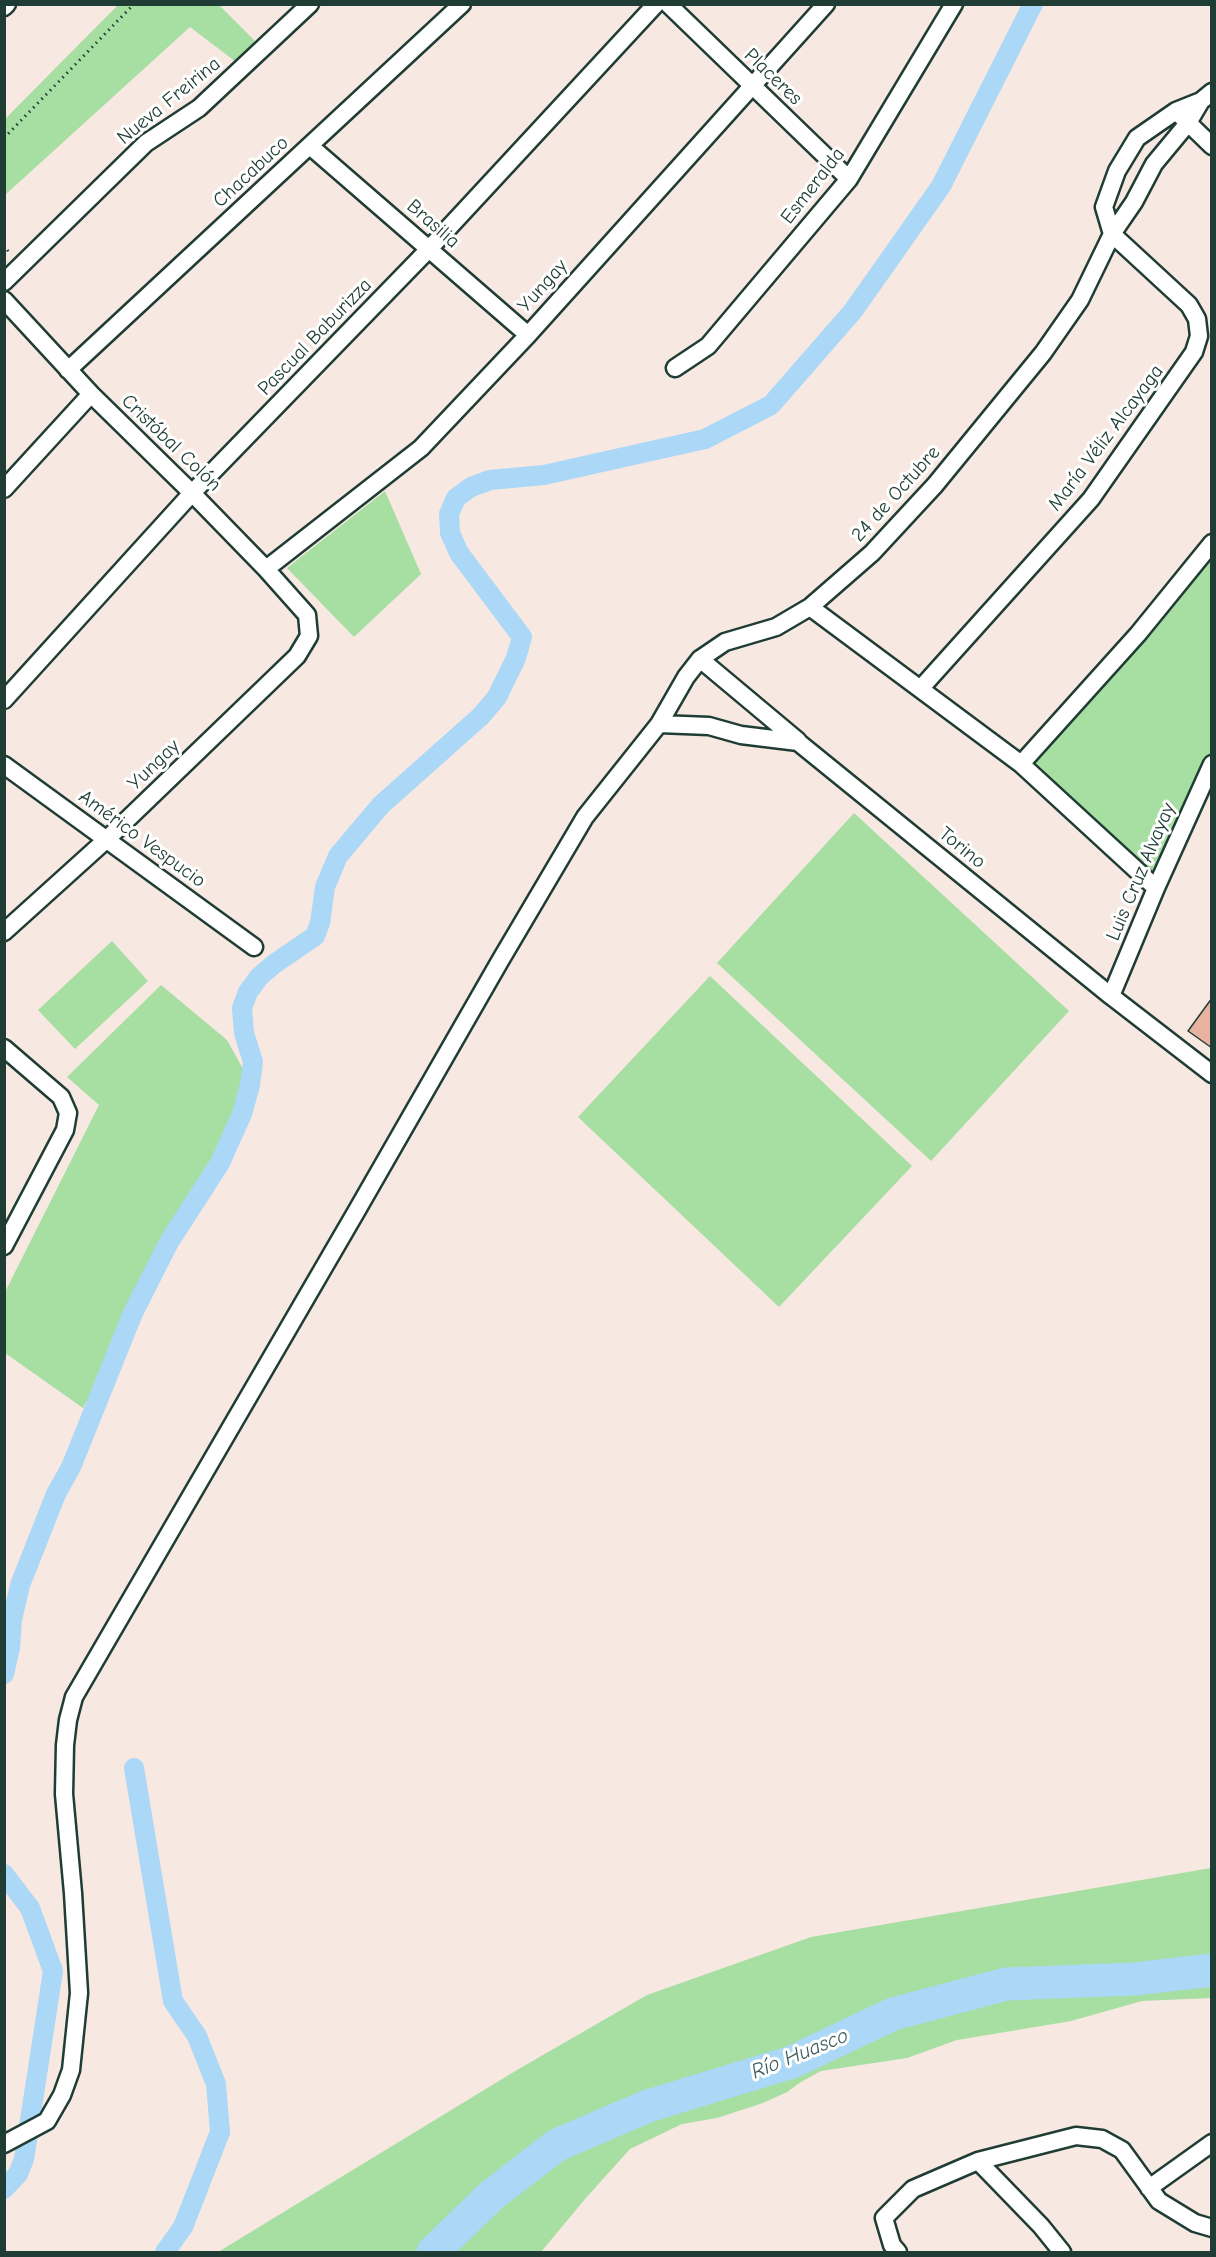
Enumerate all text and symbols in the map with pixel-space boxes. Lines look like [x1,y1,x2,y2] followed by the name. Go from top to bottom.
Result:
[739,44,807,110] street label: Placeres
[113,52,225,150] street label: Nueva Freirina
[208,131,294,213] street label: Chacabuco
[776,143,850,229] street label: Esmeralda
[402,194,464,254] street label: Brasilia
[513,255,573,317] street label: Yungay
[253,273,377,401] street label: Pascual Baburizza
[1043,360,1169,516] street label: María Véliz Alcayaga
[116,389,226,497] street label: Cristóbal Colón
[847,441,945,547] street label: 24 de Octubre
[123,734,185,796] street label: Yungay
[74,785,210,893] street label: Américo Vespucio
[1101,799,1181,945] street label: Luis Cruz Alvayay
[934,822,990,874] street label: Torino
[748,2023,852,2085] water label: Río Huasco

